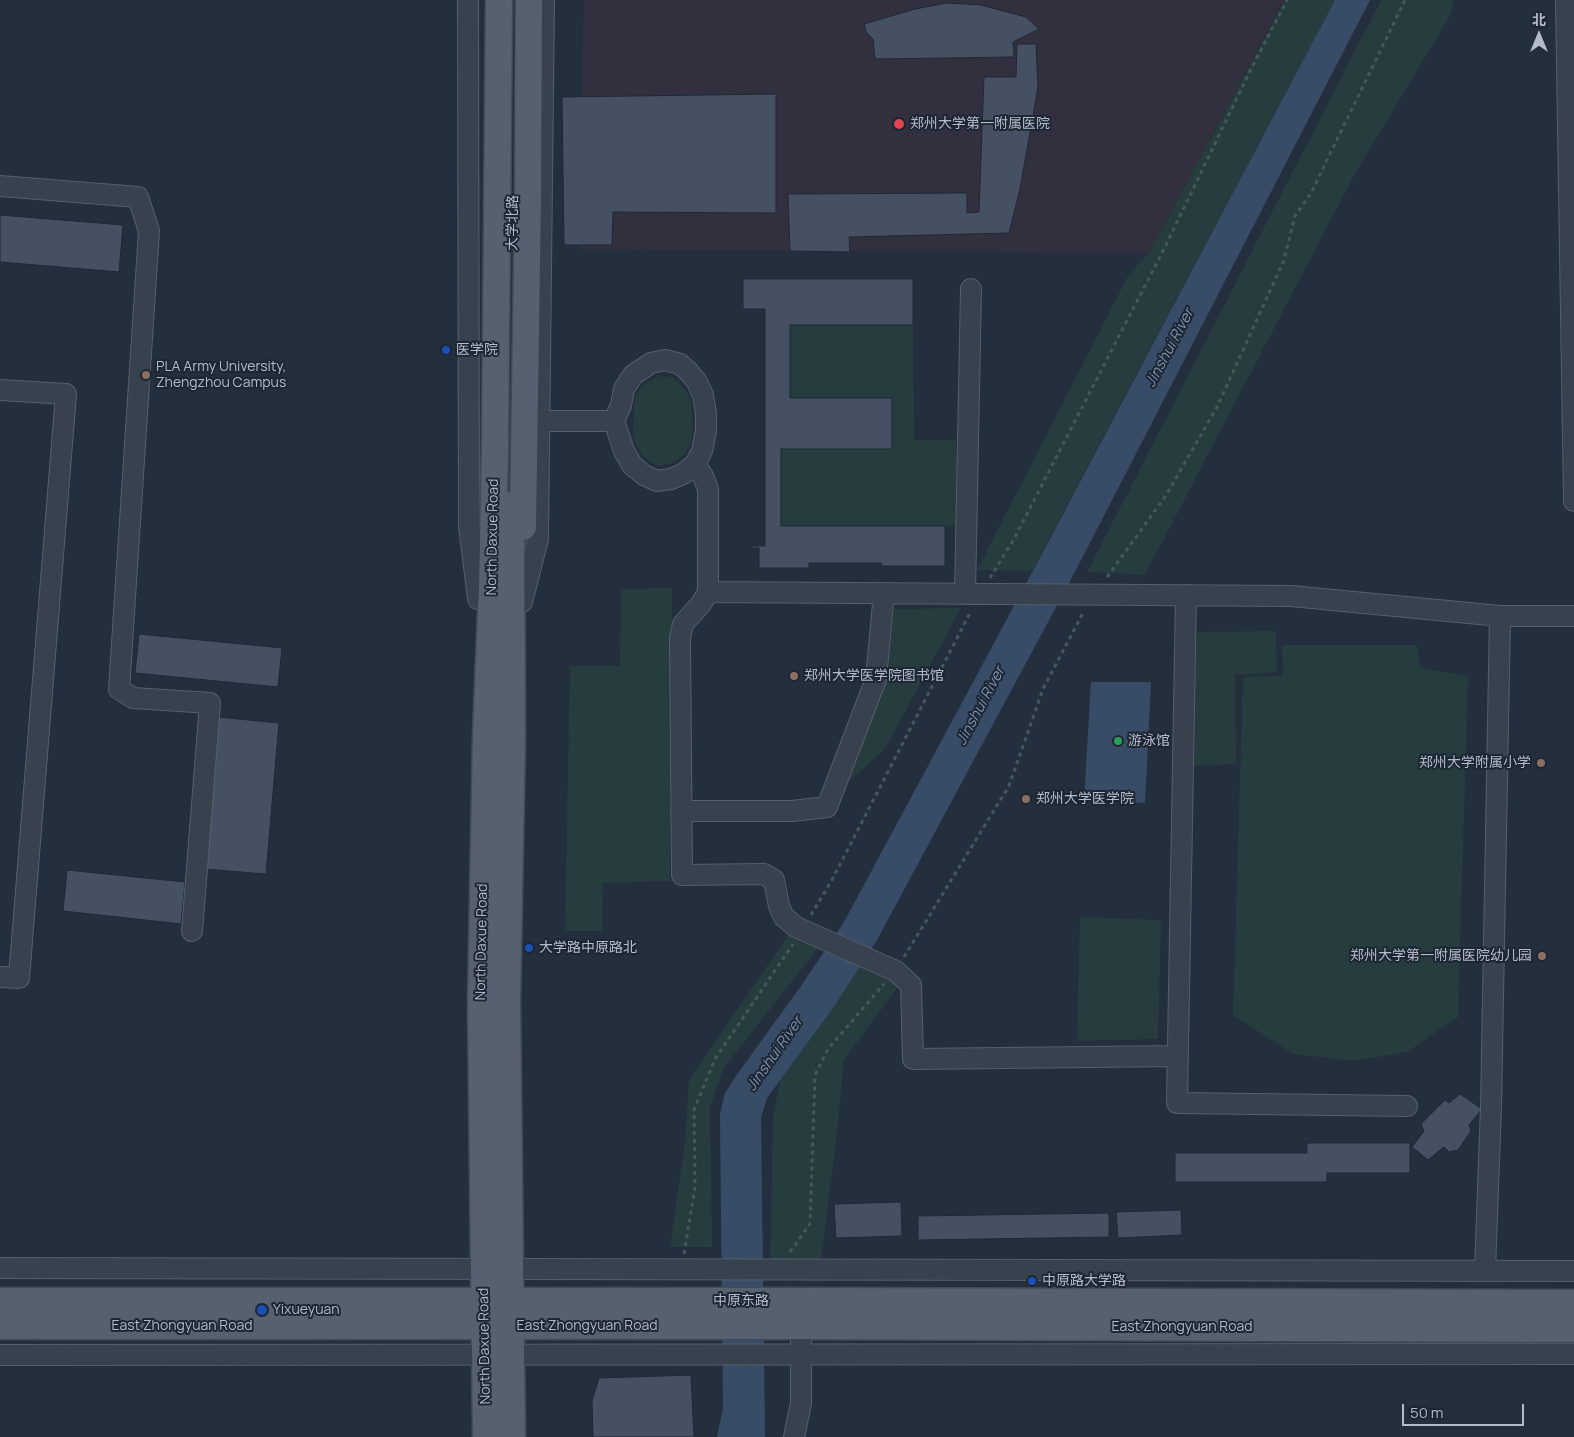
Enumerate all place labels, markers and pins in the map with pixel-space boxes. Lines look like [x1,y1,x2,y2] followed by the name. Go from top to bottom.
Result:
[910,116,1050,132] place label: 郑州大学第一附属医院
[892,117,906,131] marker: 郑州大学第一附属医院
[456,342,498,358] place label: 医学院
[440,344,452,356] marker: 医学院
[156,359,286,392] place label: PLA Army University, Zhengzhou Campus
[140,369,152,381] marker: PLA Army University, Zhengzhou Campus
[804,668,944,684] place label: 郑州大学医学院图书馆
[788,670,800,682] marker: 郑州大学医学院图书馆
[1128,733,1170,749] place label: 游泳馆
[1112,735,1124,747] marker: 游泳馆
[1419,755,1531,771] place label: 郑州大学附属小学
[1535,757,1547,769] marker: 郑州大学附属小学
[1036,791,1134,807] place label: 郑州大学医学院
[1020,793,1032,805] marker: 郑州大学医学院
[539,940,637,956] place label: 大学路中原路北
[523,942,535,954] marker: 大学路中原路北
[1350,948,1532,964] place label: 郑州大学第一附属医院幼儿园
[1536,950,1548,962] marker: 郑州大学第一附属医院幼儿园
[1042,1273,1126,1289] place label: 中原路大学路
[1026,1275,1038,1287] marker: 中原路大学路
[273,1302,340,1318] place label: Yixueyuan
[255,1303,269,1317] marker: Yixueyuan

